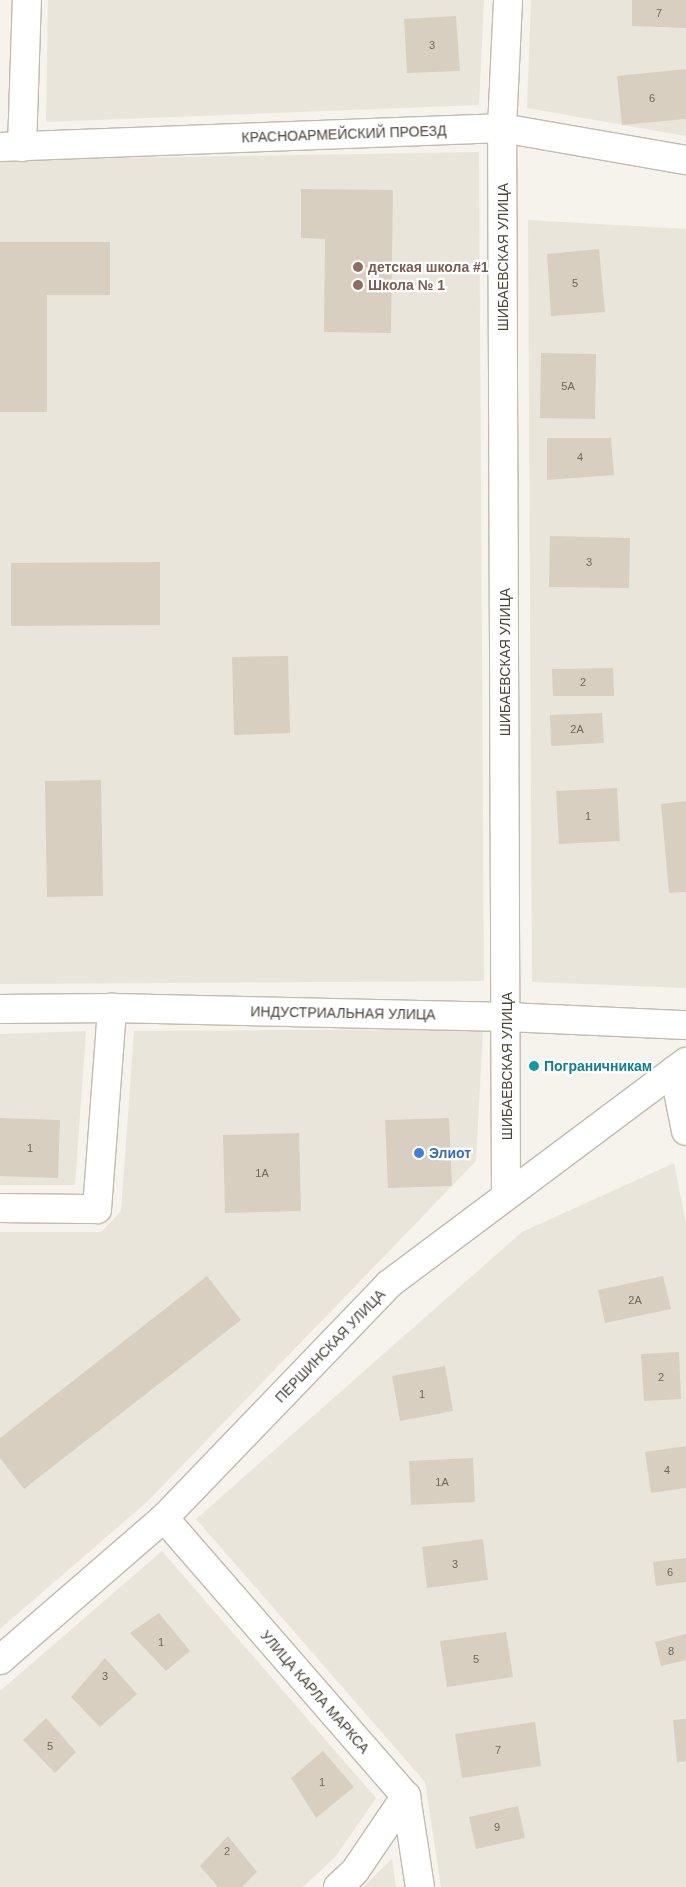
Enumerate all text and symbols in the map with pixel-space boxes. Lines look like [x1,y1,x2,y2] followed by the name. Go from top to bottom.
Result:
[656,6,662,20] house number: 7
[429,38,435,52] house number: 3
[649,91,655,105] house number: 6
[241,122,447,146] street label: КРАСНОАРМЕЙСКИЙ ПРОЕЗД
[495,183,511,331] street label: ШИБАЕВСКАЯ УЛИЦА
[368,259,489,275] place label: детская школа #1
[352,261,364,273] marker: детская школа #1
[572,276,578,290] house number: 5
[368,277,445,293] place label: Школа № 1
[352,279,364,291] marker: Школа № 1
[561,379,575,393] house number: 5А
[577,450,583,464] house number: 4
[586,555,592,569] house number: 3
[497,588,513,736] street label: ШИБАЕВСКАЯ УЛИЦА
[580,675,586,689] house number: 2
[570,722,584,736] house number: 2А
[585,809,591,823] house number: 1
[499,992,515,1140] street label: ШИБАЕВСКАЯ УЛИЦА
[250,1003,436,1023] street label: ИНДУСТРИАЛЬНАЯ УЛИЦА
[544,1058,652,1074] place label: Пограничникам
[528,1060,540,1072] marker: Пограничникам
[27,1141,33,1155] house number: 1
[429,1145,471,1161] place label: Элиот
[413,1147,425,1159] marker: Элиот
[255,1166,269,1180] house number: 1А
[272,1286,388,1406] street label: ПЕРШИНСКАЯ УЛИЦА
[628,1293,642,1307] house number: 2А
[658,1370,664,1384] house number: 2
[419,1387,425,1401] house number: 1
[664,1463,670,1477] house number: 4
[435,1475,449,1489] house number: 1А
[452,1557,458,1571] house number: 3
[667,1565,673,1579] house number: 6
[257,1627,373,1757] street label: УЛИЦА КАРЛА МАРКСА
[158,1635,164,1649] house number: 1
[668,1644,674,1658] house number: 8
[473,1652,479,1666] house number: 5
[102,1669,108,1683] house number: 3
[47,1739,53,1753] house number: 5
[495,1743,501,1757] house number: 7
[319,1775,325,1789] house number: 1
[494,1820,500,1834] house number: 9
[224,1844,230,1858] house number: 2

